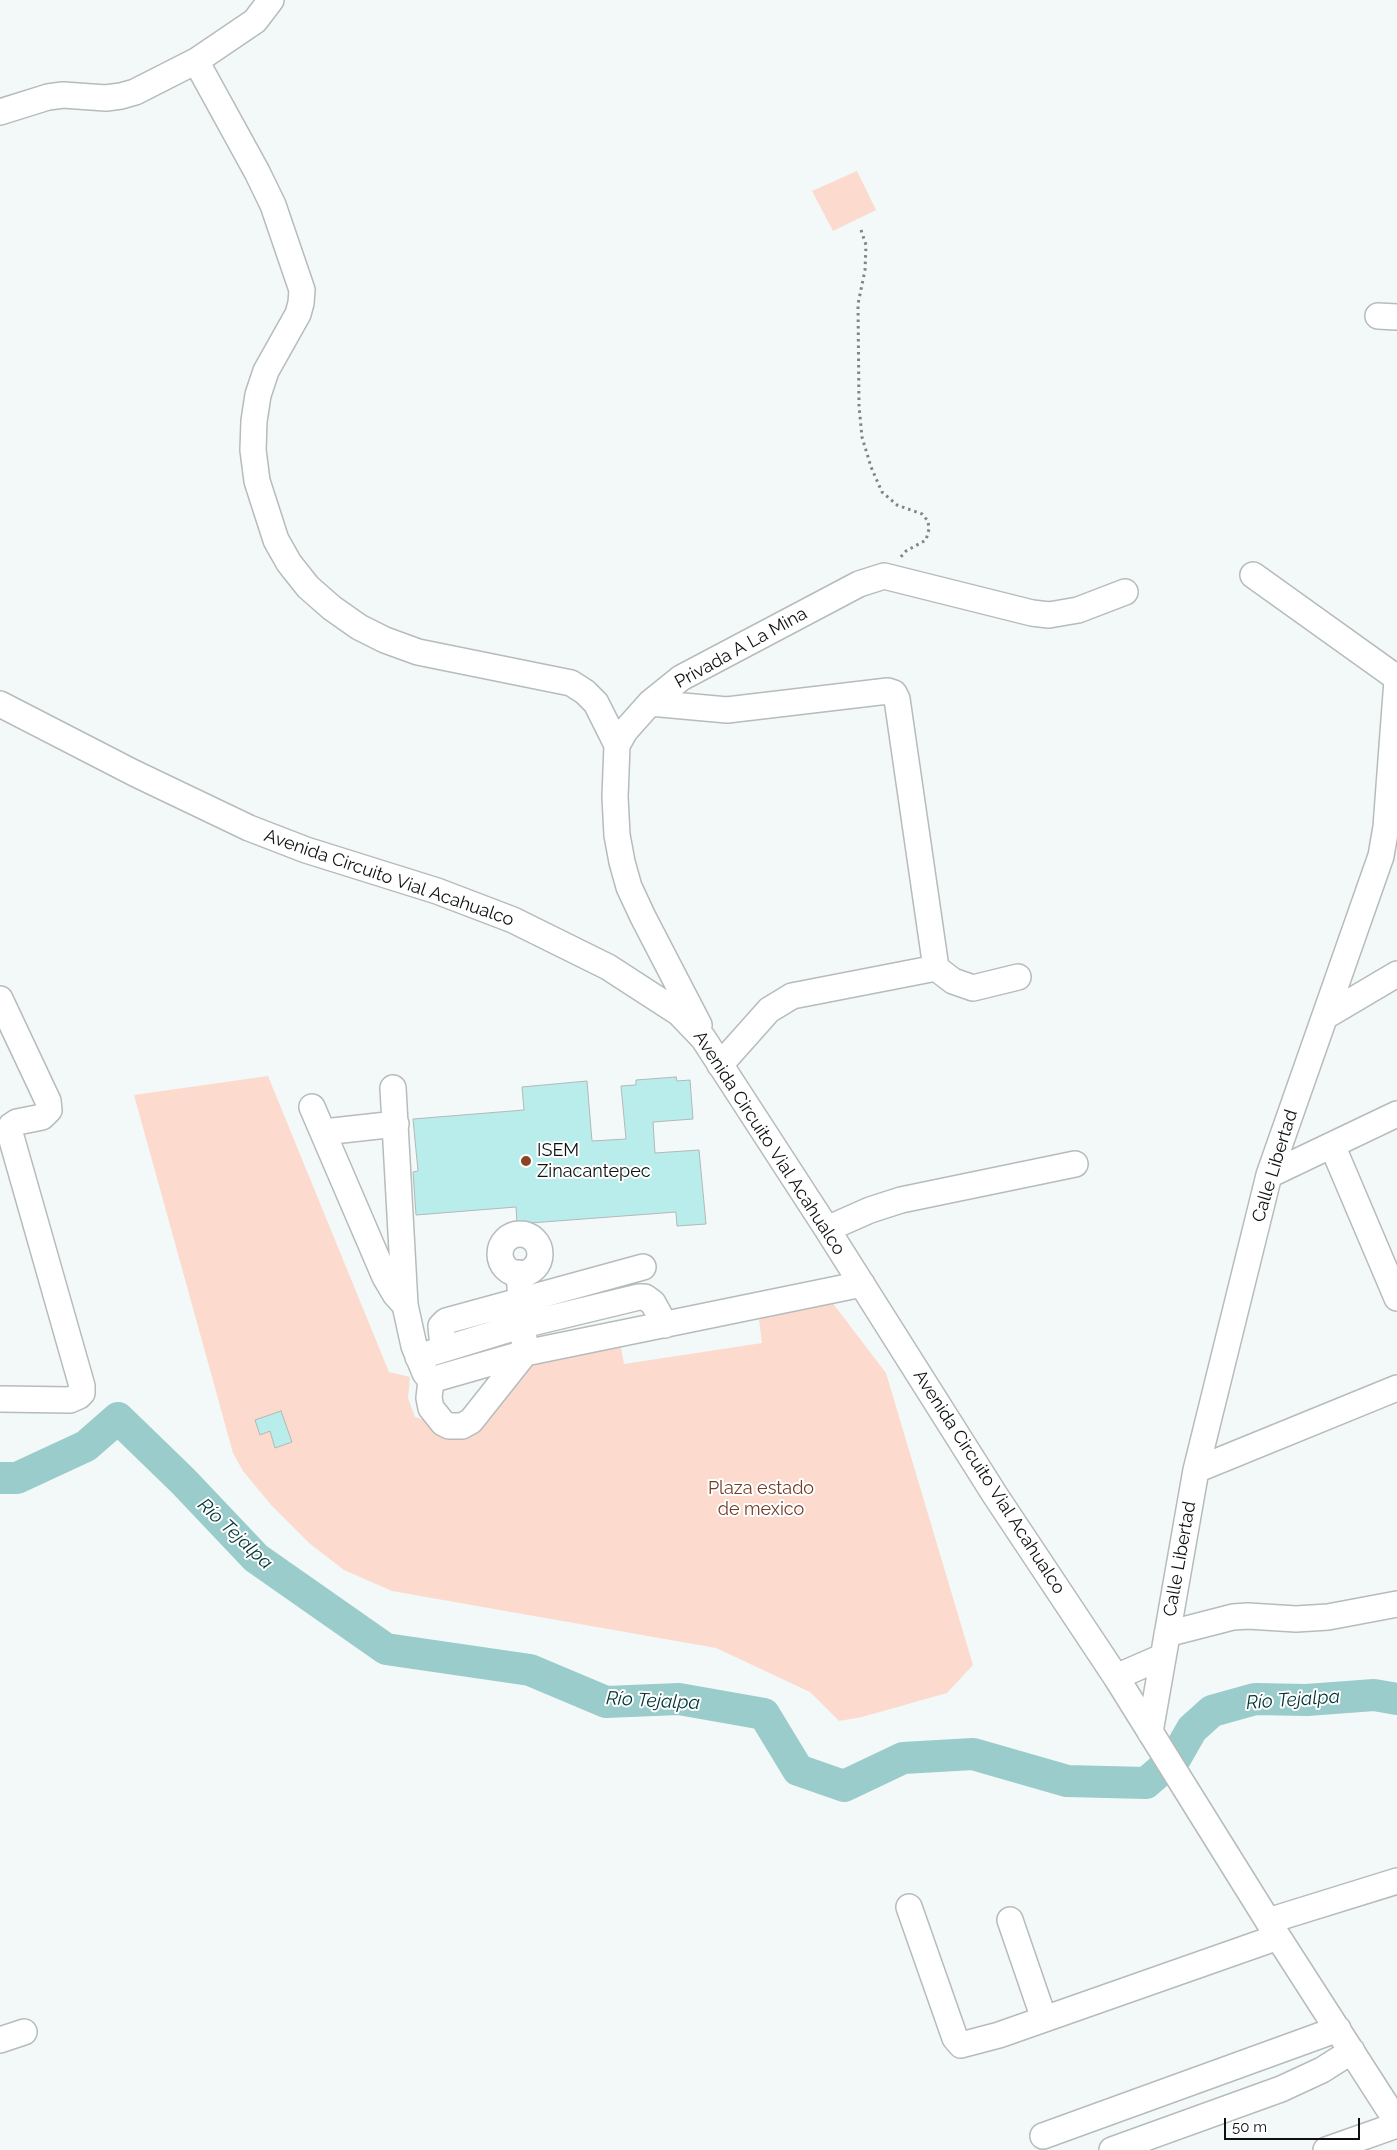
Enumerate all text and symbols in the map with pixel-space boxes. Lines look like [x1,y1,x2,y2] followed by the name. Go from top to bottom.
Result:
[671,603,811,693] street label: Privada A La Mina
[261,825,517,931] street label: Avenida Circuito Vial Acahualco
[688,1027,850,1259] street label: Avenida Circuito Vial Acahualco
[1248,1107,1302,1225] street label: Calle Libertad
[537,1140,651,1182] place label: ISEM Zinacantepec
[519,1154,533,1168] marker: ISEM Zinacantepec
[908,1366,1070,1598] street label: Avenida Circuito Vial Acahualco
[708,1478,814,1520] park label: Plaza estado de mexico
[193,1494,277,1574] water label: Río Tejalpa
[1159,1500,1201,1618] street label: Calle Libertad
[1245,1685,1341,1715] water label: Río Tejalpa
[605,1687,701,1715] water label: Río Tejalpa
[1227,2108,1363,2140] scale bar
[1232,2118,1267,2136] text: 50 m

